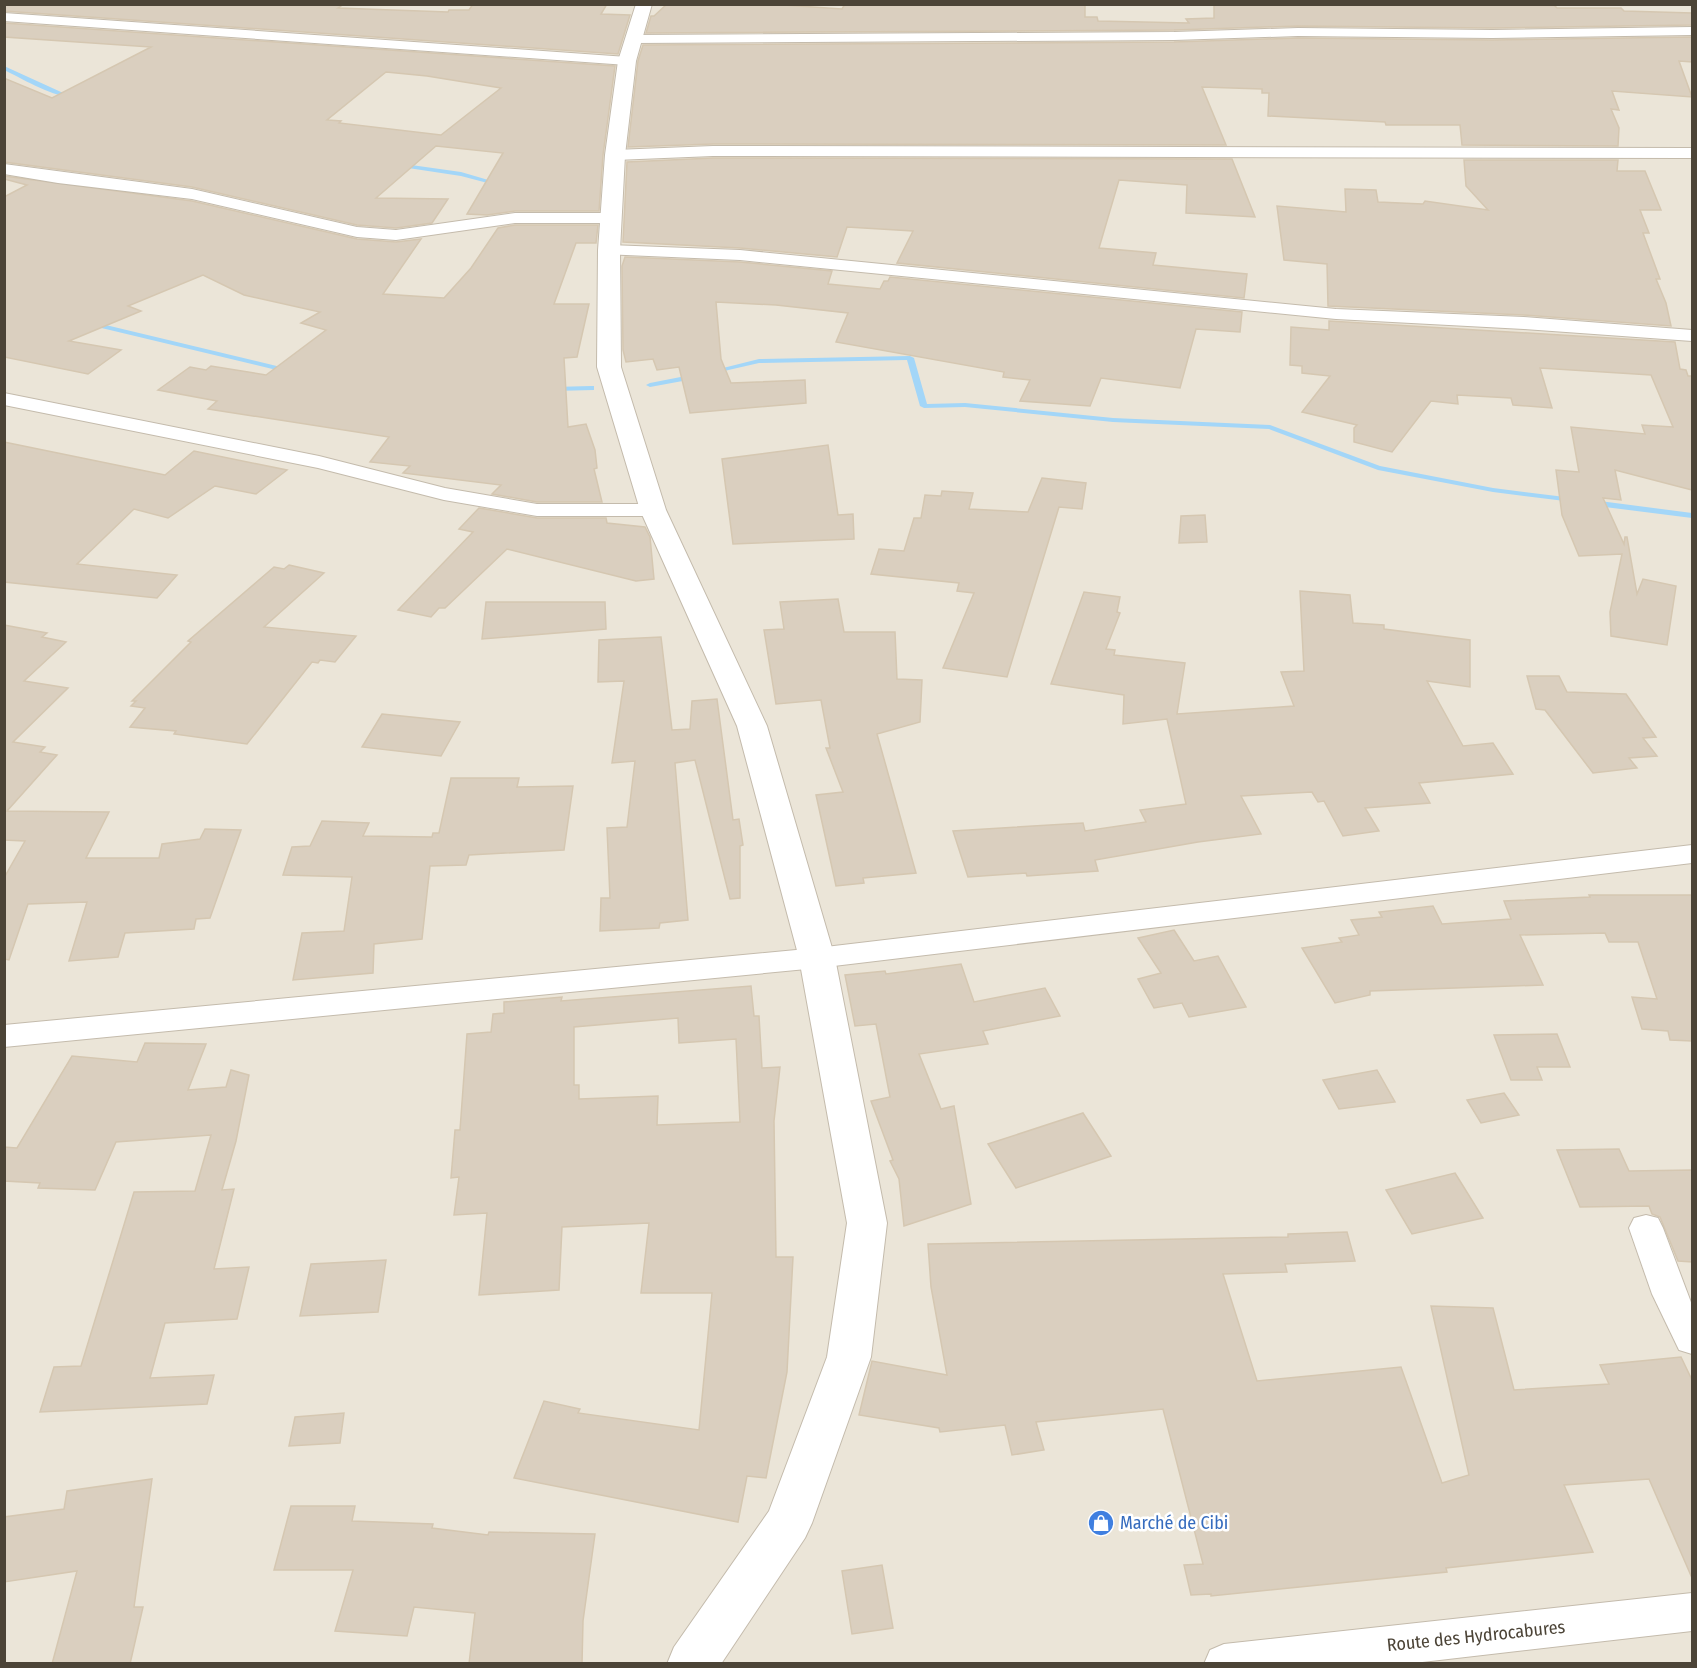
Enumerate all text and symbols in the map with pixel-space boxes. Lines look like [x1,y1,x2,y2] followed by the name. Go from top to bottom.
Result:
[1086,1508,1116,1538] shop icon: Marché de Cibi
[1120,1512,1228,1534] place label: Marché de Cibi
[1386,1616,1566,1656] street label: Route des Hydrocabures

